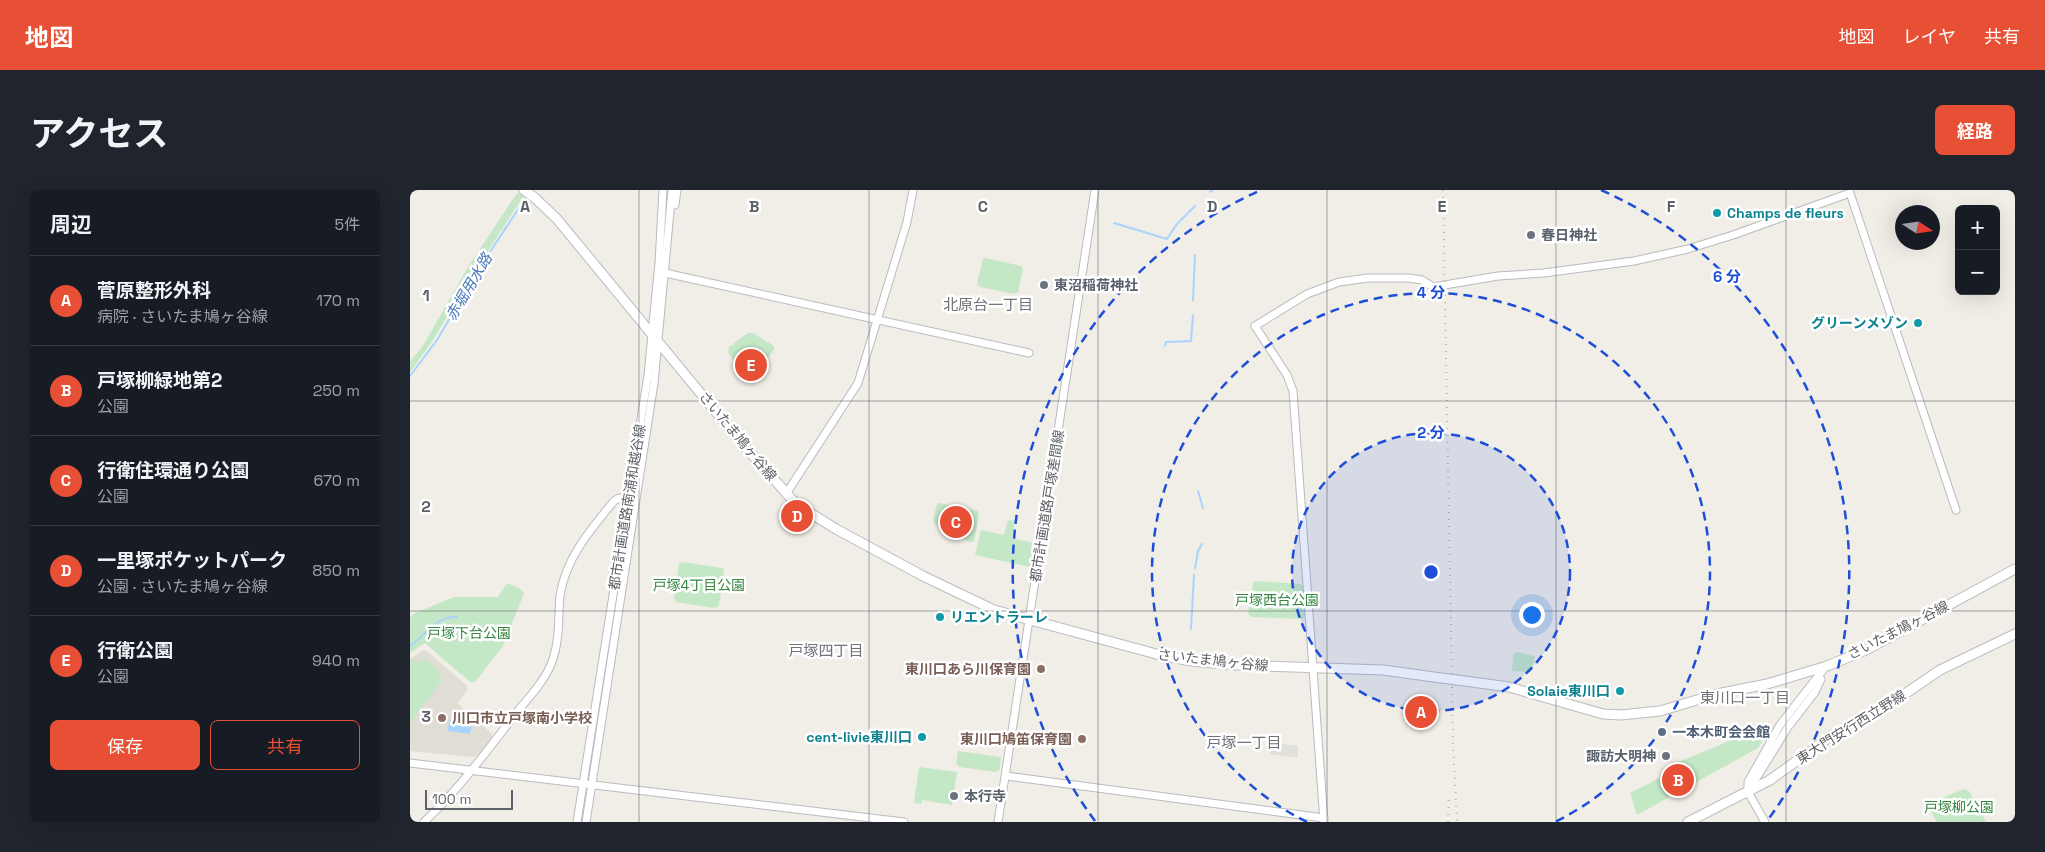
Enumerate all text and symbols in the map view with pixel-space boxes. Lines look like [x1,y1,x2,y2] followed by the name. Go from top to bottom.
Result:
[25,22,73,53] text: 地図
[1839,25,1875,48] text: 地図
[1903,25,1956,48] text: レイヤ
[1984,25,2020,48] text: 共有
[1935,105,2015,155] button: 経路
[30,112,168,156] text: アクセス
[520,196,530,217] text: A
[749,196,759,217] text: B
[978,196,988,217] text: C
[1207,196,1217,217] text: D
[1438,196,1447,217] text: E
[1667,196,1676,217] text: F
[1727,204,1844,222] place label: Champs de fleurs
[1895,205,1940,250] north arrow
[1955,205,2000,295] map controls
[1955,205,2000,250] button: +
[1711,207,1723,219] marker: Champs de fleurs
[50,211,92,238] text: 周辺
[334,214,360,235] text: 5件
[1541,226,1597,244] place label: 春日神社
[1525,229,1537,241] marker: 春日神社
[441,248,497,324] water label: 赤堀用水路
[1955,250,2000,295] button: −
[1713,267,1741,286] text: 6 分
[1054,276,1138,294] place label: 東沼稲荷神社
[97,278,211,303] text: 菅原整形外科
[1038,279,1050,291] marker: 東沼稲荷神社
[1417,283,1445,302] text: 4 分
[422,285,430,306] text: 1
[61,290,71,311] text: A
[316,290,360,311] text: 170 m
[943,295,1033,314] district label: 北原台一丁目
[97,306,268,327] text: 病院 · さいたま鳩ヶ谷線
[1811,314,1908,332] place label: グリーンメゾン
[1912,317,1924,329] marker: グリーンメゾン
[735,346,767,384] pin: E
[97,368,222,393] text: 戸塚柳緑地第2
[61,380,71,401] text: B
[313,380,360,401] text: 250 m
[695,387,781,485] street label: さいたま鳩ヶ谷線
[97,396,129,417] text: 公園
[605,423,649,591] street label: 都市計画道路南浦和越谷線
[1417,423,1445,442] text: 2 分
[1026,429,1068,583] street label: 都市計画道路戸塚差間線
[97,458,249,483] text: 行衛住環通り公園
[61,470,71,491] text: C
[313,470,360,491] text: 670 m
[97,486,129,507] text: 公園
[421,496,431,517] text: 2
[781,497,813,535] pin: D
[940,503,972,541] pin: C
[97,548,287,573] text: 一里塚ポケットパーク
[61,560,71,581] text: D
[312,560,360,581] text: 850 m
[1422,563,1440,581] centre of rings
[97,576,268,597] text: 公園 · さいたま鳩ヶ谷線
[653,576,745,594] park label: 戸塚4丁目公園
[1235,591,1319,609] park label: 戸塚西台公園
[1844,597,1952,663] street label: さいたま鳩ヶ谷線
[1519,602,1545,628] your location
[950,608,1048,626] place label: リエントラーレ
[934,611,946,623] marker: リエントラーレ
[427,624,511,642] park label: 戸塚下台公園
[97,638,173,663] text: 行衛公園
[788,641,864,660] district label: 戸塚四丁目
[1157,645,1269,675] street label: さいたま鳩ヶ谷線
[62,650,70,671] text: E
[312,650,360,671] text: 940 m
[905,660,1031,678] place label: 東川口あら川保育園
[1035,663,1047,675] marker: 東川口あら川保育園
[97,666,129,687] text: 公園
[1527,682,1610,700] place label: Solaie東川口
[1614,685,1626,697] marker: Solaie東川口
[1793,686,1909,768] street label: 東大門安行西立野線
[1700,688,1790,707] district label: 東川口一丁目
[1405,693,1437,731] pin: A
[421,706,431,727] text: 3
[452,709,592,727] place label: 川口市立戸塚南小学校
[436,712,448,724] marker: 川口市立戸塚南小学校
[50,720,200,770] button: 保存
[210,720,360,770] button: 共有
[1672,723,1770,741] place label: 一本木町会会館
[1656,726,1668,738] marker: 一本木町会会館
[806,728,912,746] place label: cent-livie東川口
[960,730,1072,748] place label: 東川口鳩笛保育園
[916,731,928,743] marker: cent-livie東川口
[1076,733,1088,745] marker: 東川口鳩笛保育園
[1206,733,1282,752] district label: 戸塚一丁目
[1586,747,1656,765] place label: 諏訪大明神
[1660,750,1672,762] marker: 諏訪大明神
[1662,761,1694,799] pin: B
[425,787,512,810] scale bar
[964,787,1006,805] place label: 本行寺
[432,790,471,808] text: 100 m
[948,790,960,802] marker: 本行寺
[1924,798,1994,816] park label: 戸塚柳公園

